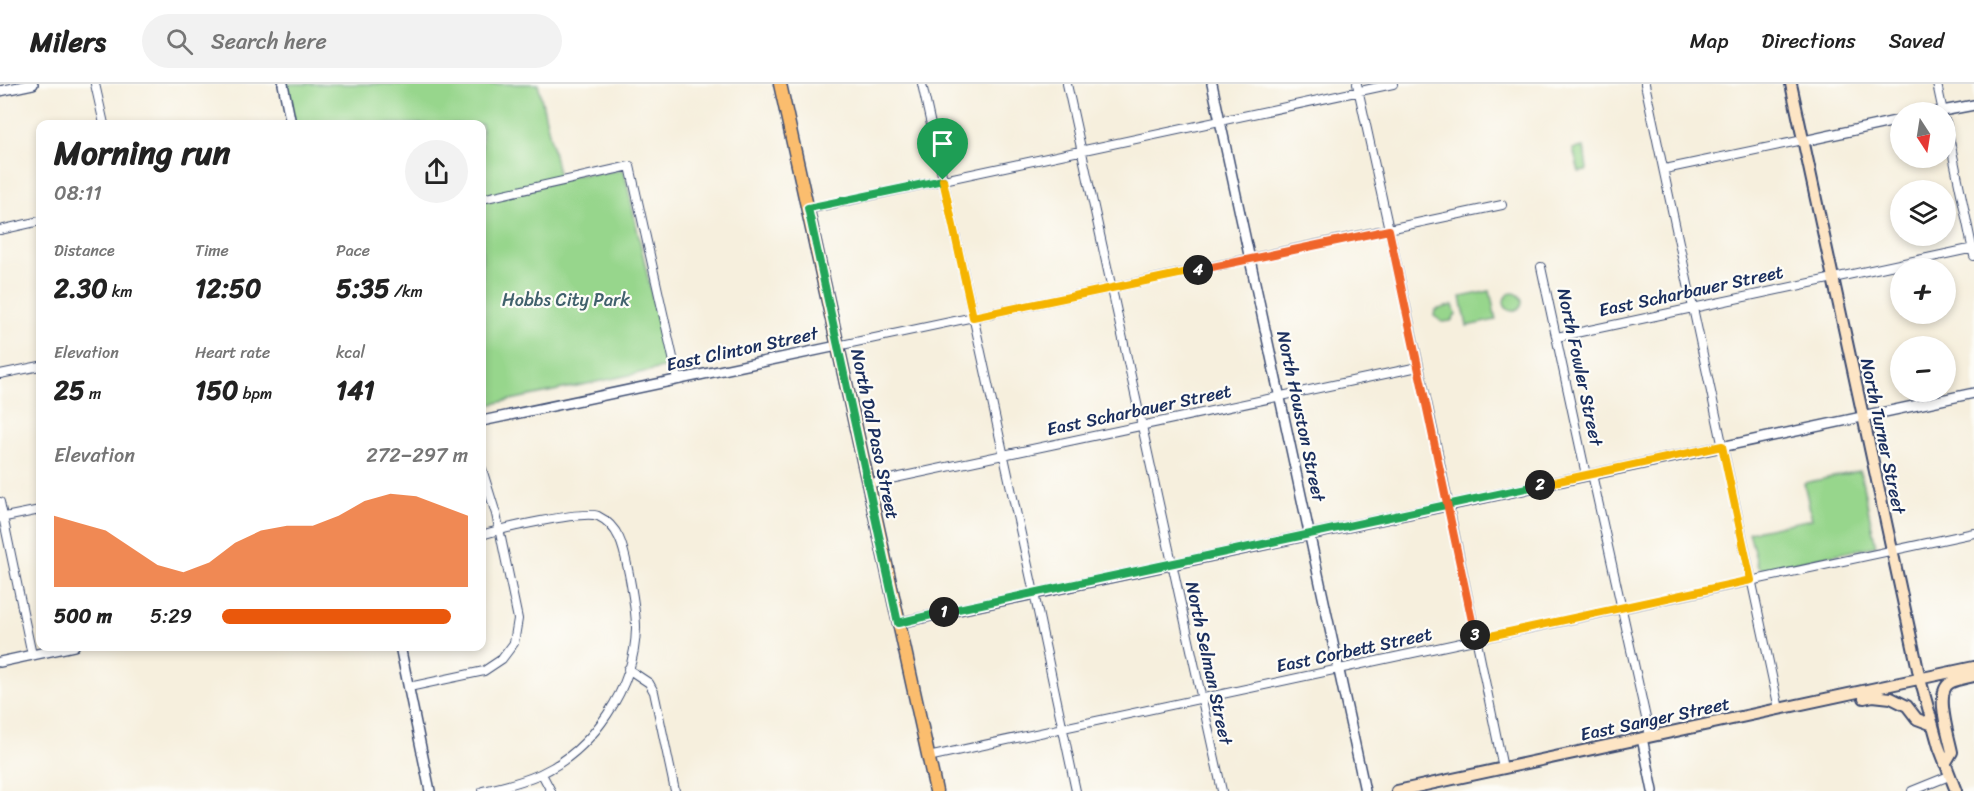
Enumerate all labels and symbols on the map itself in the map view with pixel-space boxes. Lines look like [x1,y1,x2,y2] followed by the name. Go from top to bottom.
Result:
[1890,102,1956,168] north arrow
[917,118,968,180] pin
[1183,255,1213,285] pin: 4
[1596,256,1786,326] street label: East Scharbauer Street
[502,284,630,316] park label: Hobbs City Park
[1548,285,1612,450] street label: North Fowler Street
[663,317,822,381] street label: East Clinton Street
[1267,328,1335,505] street label: North Houston Street
[841,346,909,522] street label: North Dal Paso Street
[1851,355,1915,518] street label: North Turner Street
[1044,375,1234,445] street label: East Scharbauer Street
[1525,470,1555,500] pin: 2
[1176,578,1242,748] street label: North Selman Street
[929,597,959,627] pin: 1
[1273,618,1435,682] street label: East Corbett Street
[1460,620,1490,650] pin: 3
[1577,688,1733,750] street label: East Sanger Street

